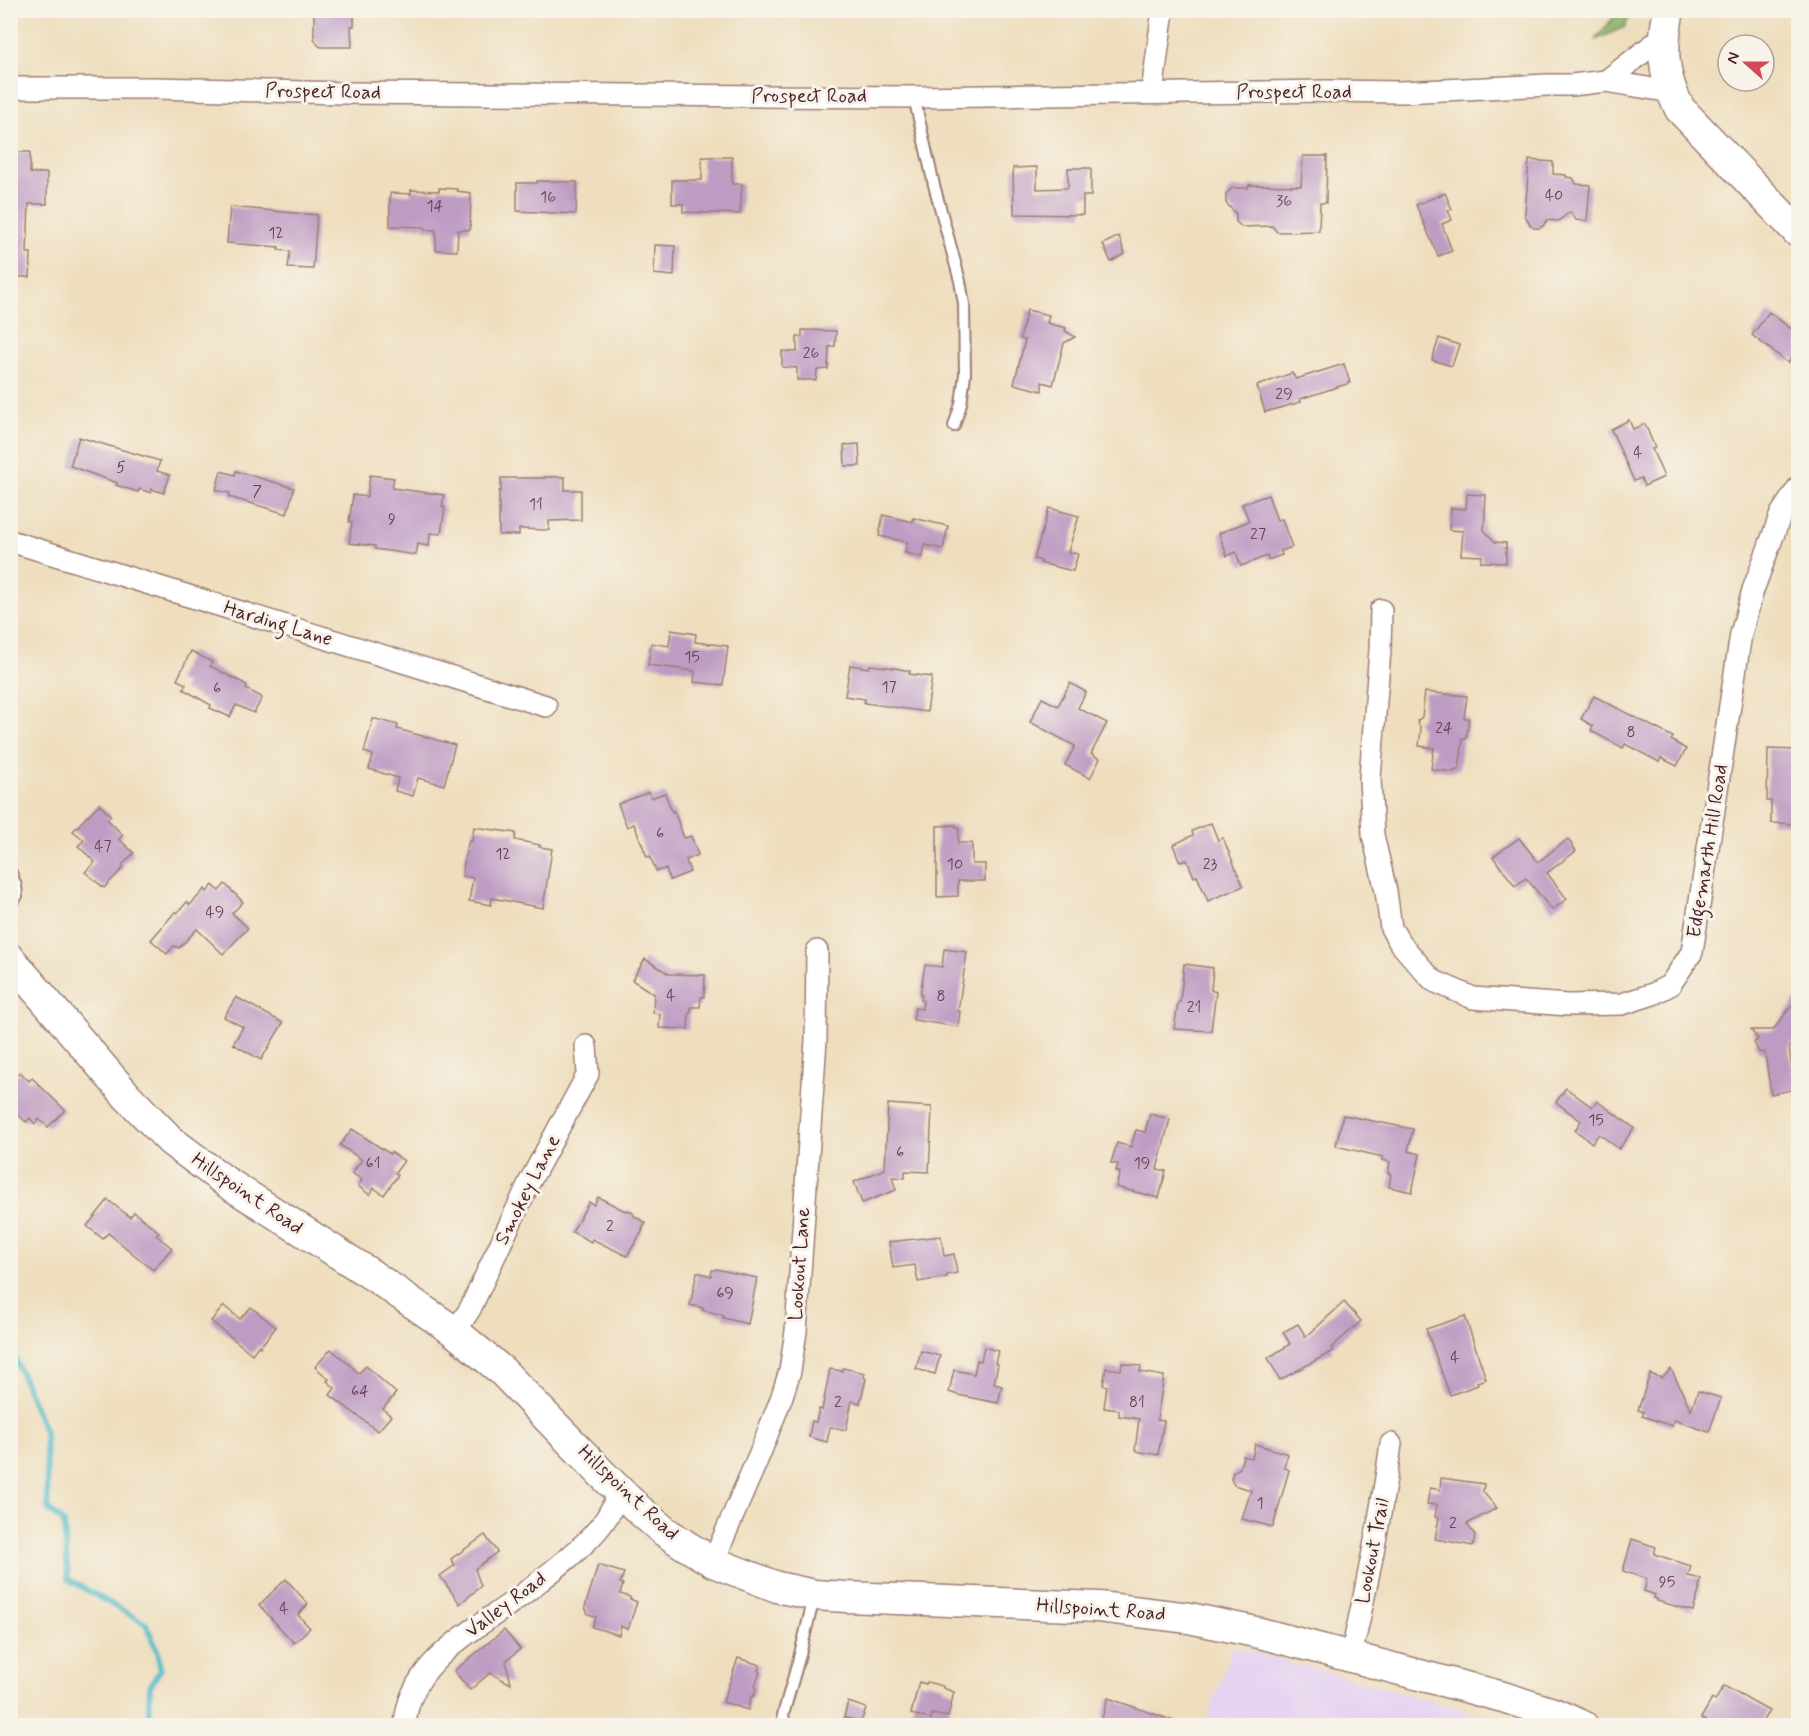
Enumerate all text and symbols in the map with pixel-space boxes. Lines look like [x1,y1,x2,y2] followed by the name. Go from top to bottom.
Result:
[1716,33,1776,93] north arrow
[1722,49,1745,67] text: N
[265,77,381,107] street label: Prospect Road
[1236,79,1352,106] street label: Prospect Road
[751,83,867,110] street label: Prospect Road
[1545,185,1563,206] house number: 40
[540,187,556,208] house number: 16
[1276,191,1292,212] house number: 36
[427,196,444,217] house number: 14
[268,223,284,244] house number: 12
[803,343,819,364] house number: 26
[1275,384,1293,405] house number: 29
[1633,442,1643,463] house number: 4
[116,457,126,478] house number: 5
[252,481,262,502] house number: 7
[529,494,543,515] house number: 11
[388,509,396,530] house number: 9
[1250,524,1266,545] house number: 27
[220,595,336,655] street label: Harding Lane
[684,647,700,668] house number: 15
[881,677,897,698] house number: 17
[213,678,221,699] house number: 6
[1435,718,1453,739] house number: 24
[1626,722,1636,743] house number: 8
[1681,762,1737,940] street label: Edgemarth Hill Road
[656,823,664,844] house number: 6
[94,836,112,857] house number: 47
[495,844,511,865] house number: 12
[947,854,963,875] house number: 10
[1203,854,1218,875] house number: 23
[206,902,224,923] house number: 49
[666,985,676,1006] house number: 4
[936,986,946,1007] house number: 8
[1187,997,1201,1018] house number: 21
[1588,1110,1604,1131] house number: 15
[489,1130,567,1250] street label: Smokey Lane
[896,1142,904,1163] house number: 6
[186,1147,308,1241] street label: Hillspoint Road
[365,1153,381,1174] house number: 61
[1134,1153,1150,1174] house number: 19
[783,1206,817,1322] street label: Lookout Lane
[606,1216,614,1237] house number: 2
[716,1283,734,1304] house number: 69
[1450,1347,1460,1368] house number: 4
[351,1381,369,1402] house number: 64
[834,1392,842,1413] house number: 2
[1129,1392,1145,1413] house number: 81
[571,1439,685,1547] street label: Hillspoint Road
[1256,1493,1264,1514] house number: 1
[1350,1496,1396,1606] street label: Lookout Trail
[1449,1513,1457,1534] house number: 2
[460,1566,552,1644] street label: Valley Road
[1659,1572,1675,1593] house number: 95
[1035,1592,1167,1628] street label: Hillspoint Road
[279,1598,289,1619] house number: 4

